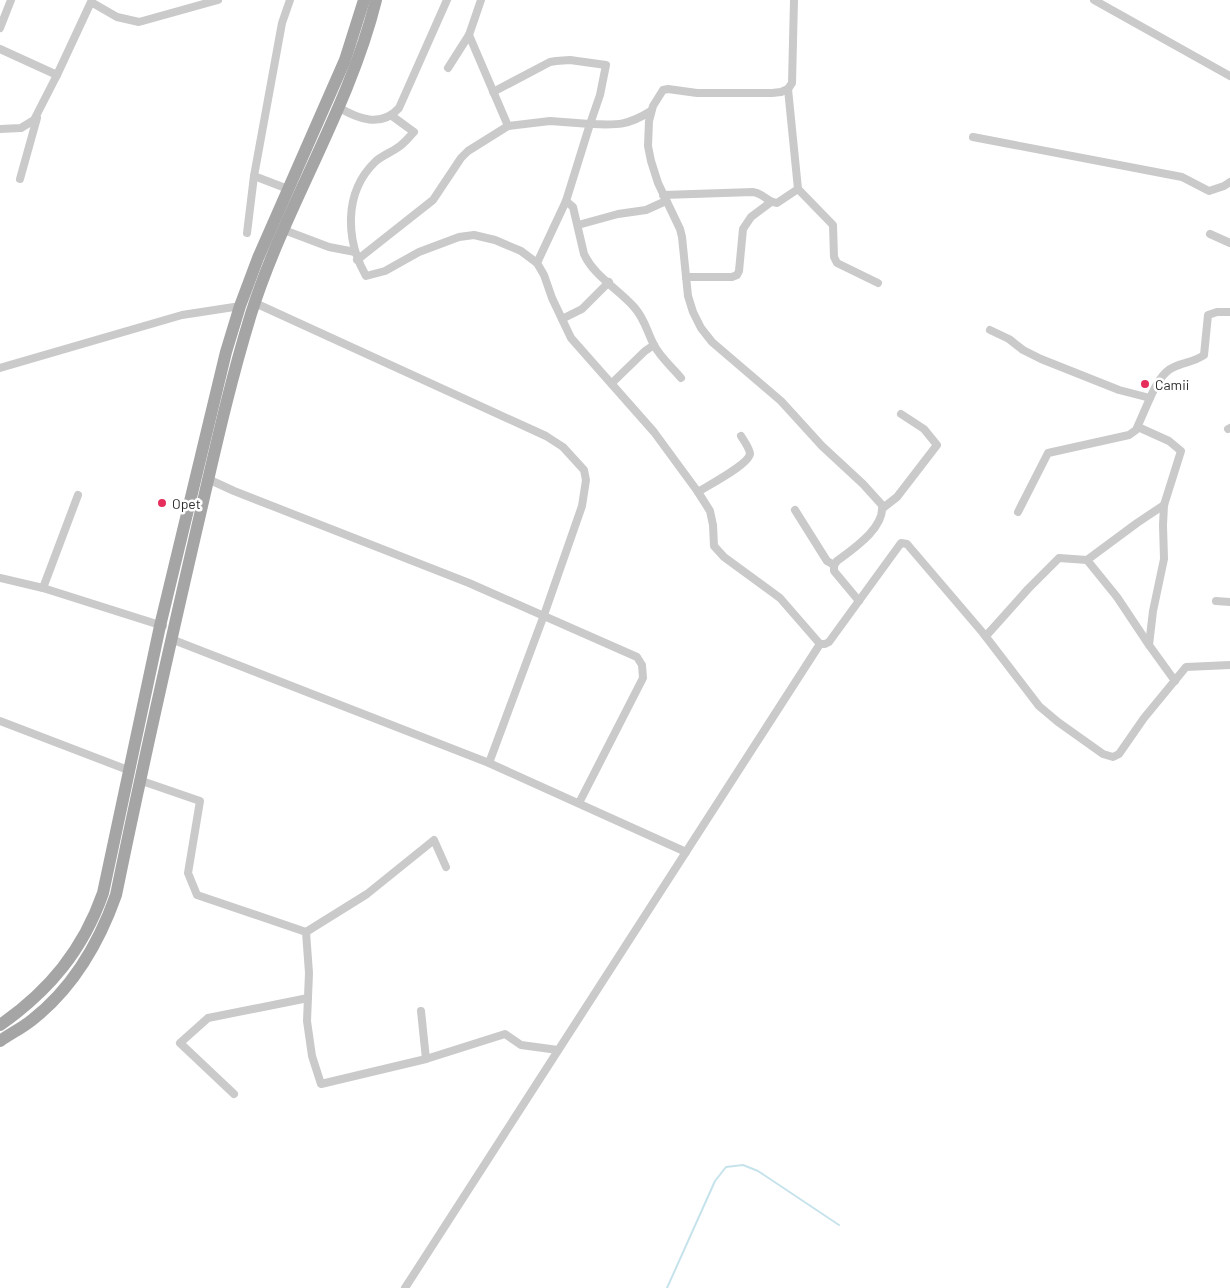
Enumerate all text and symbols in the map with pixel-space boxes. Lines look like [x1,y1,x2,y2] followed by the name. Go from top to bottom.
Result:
[1155,376,1189,393] place label: Camii
[1139,378,1151,390] marker: Camii
[172,495,201,512] place label: Opet
[156,497,168,509] marker: Opet

